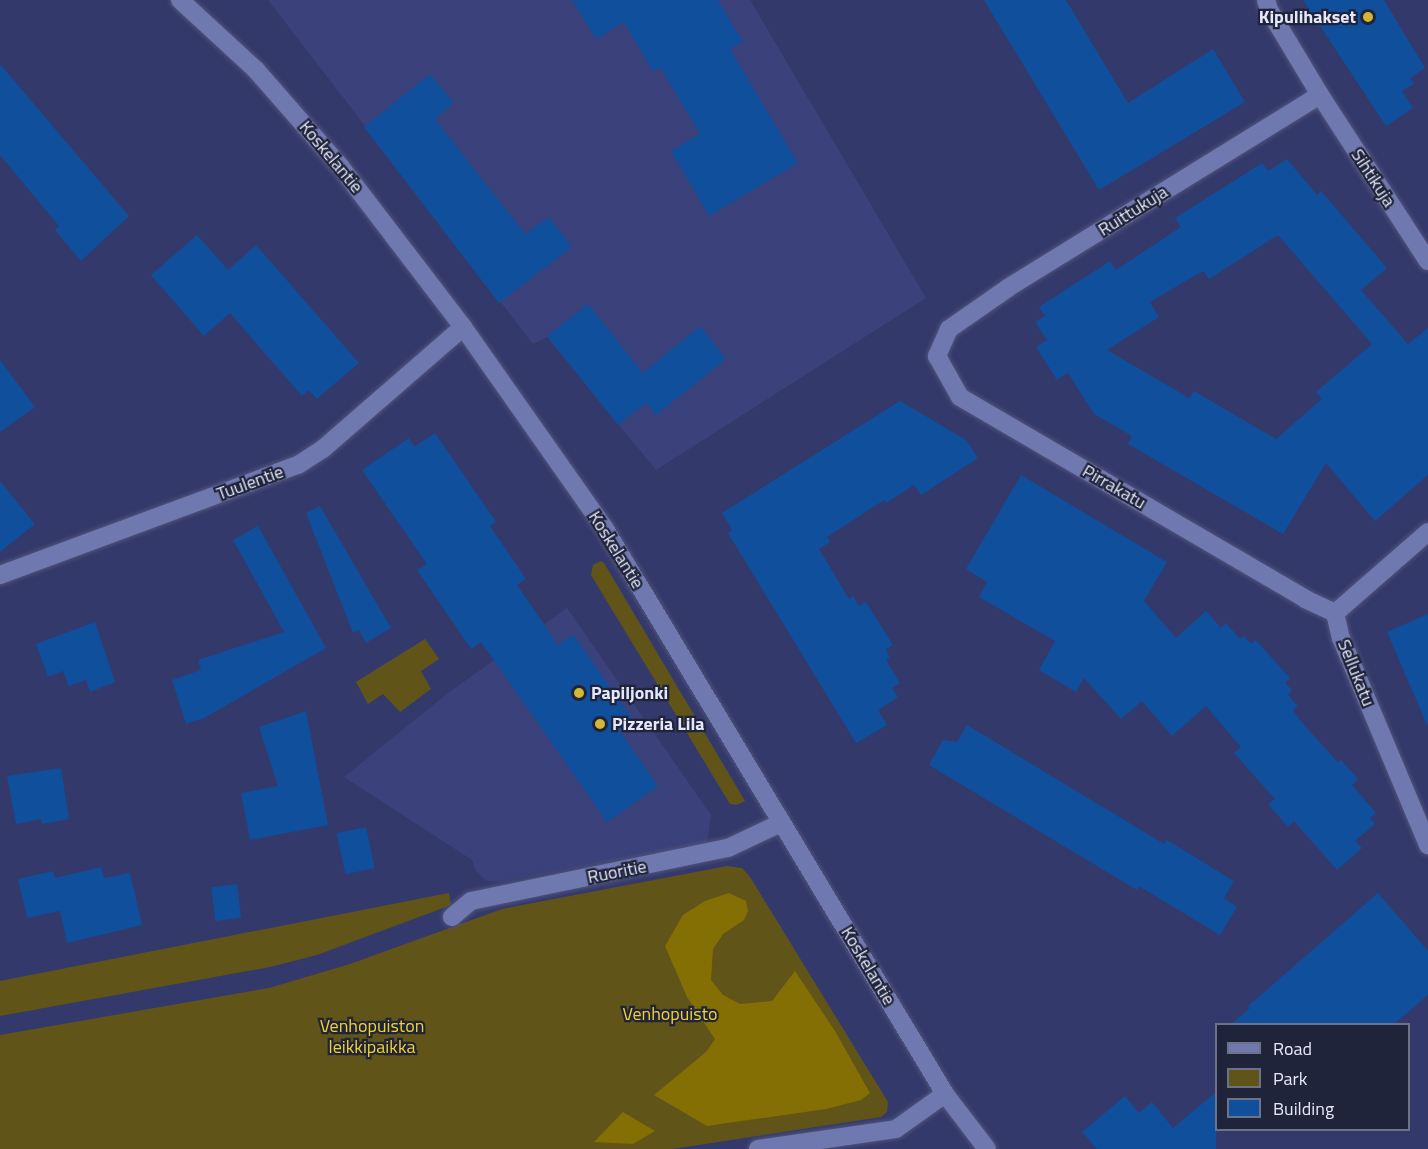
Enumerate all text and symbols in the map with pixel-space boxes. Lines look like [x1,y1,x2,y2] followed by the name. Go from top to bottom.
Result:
[1259,6,1356,28] place label: Kipulihakset
[1361,10,1375,24] marker: Kipulihakset
[295,117,367,197] street label: Koskelantie
[1346,145,1400,211] street label: Sihtikuja
[1094,181,1172,241] street label: Ruittukuja
[1078,460,1150,514] street label: Pirrakatu
[214,461,286,505] street label: Tuulentie
[584,507,648,593] street label: Koskelantie
[1333,636,1379,710] street label: Sellukatu
[591,682,668,704] place label: Papiljonki
[572,686,586,700] marker: Papiljonki
[612,713,704,735] place label: Pizzeria Lila
[593,717,607,731] marker: Pizzeria Lila
[586,856,648,888] street label: Ruoritie
[836,923,900,1009] street label: Koskelantie
[622,1003,718,1025] park label: Venhopuisto
[320,1016,424,1058] park label: Venhopuiston leikkipaikka
[1215,1023,1410,1131] legend
[1273,1035,1312,1062] text: Road
[1273,1065,1307,1092] text: Park
[1273,1095,1334,1122] text: Building

